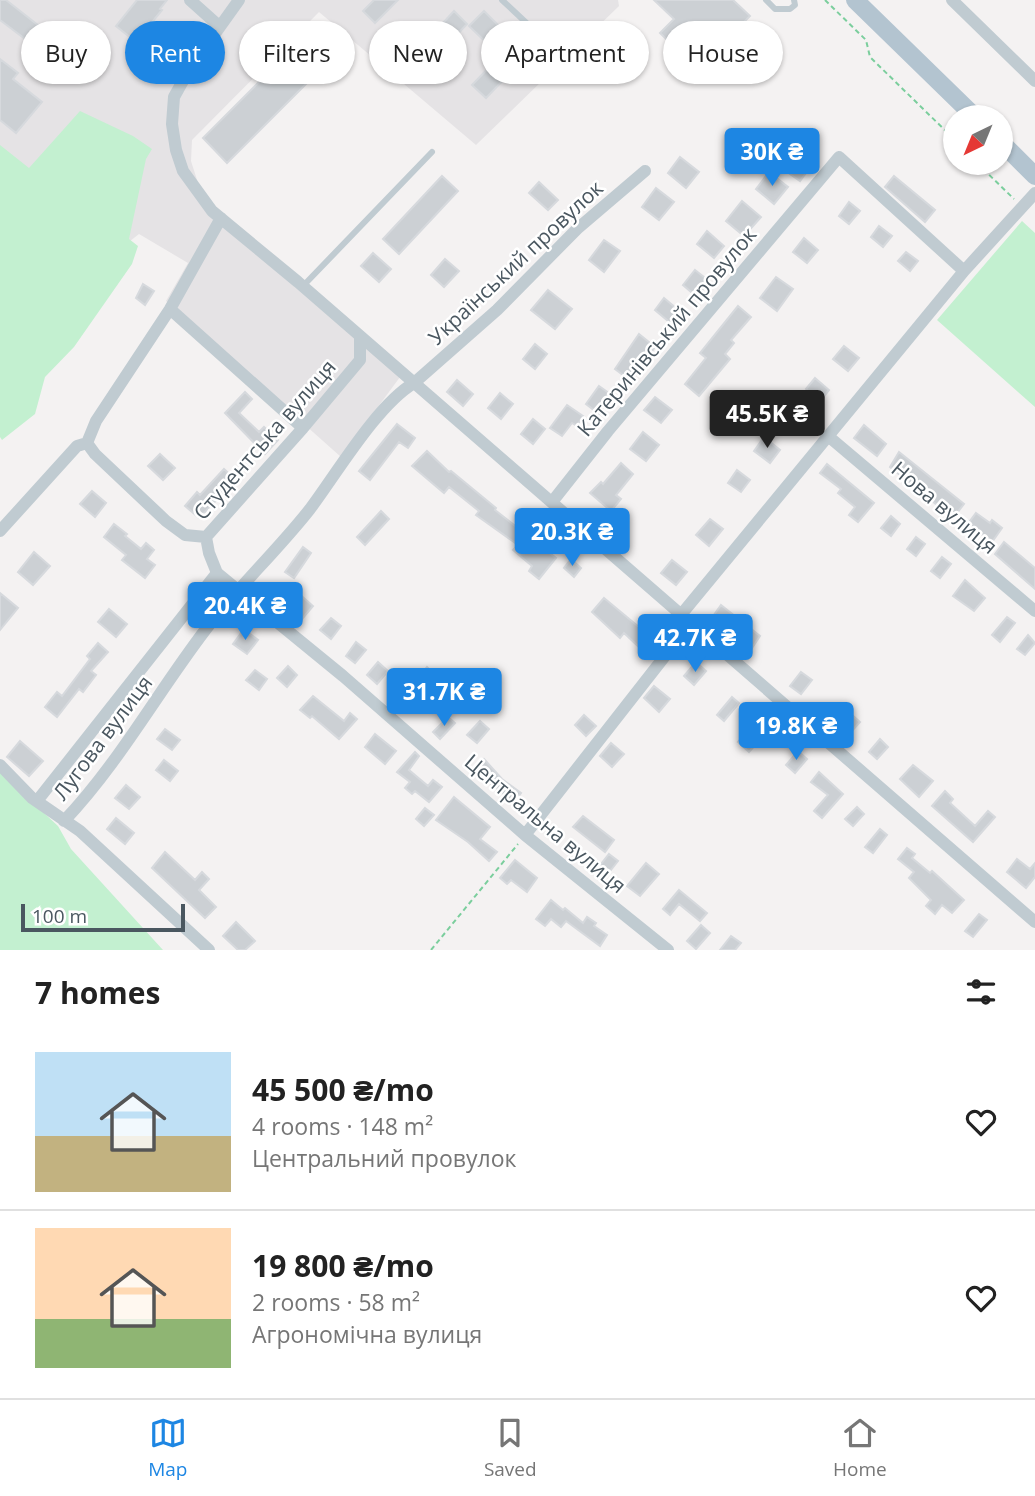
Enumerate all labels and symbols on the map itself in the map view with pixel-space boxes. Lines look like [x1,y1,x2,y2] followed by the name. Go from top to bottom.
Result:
[943,105,1013,175] north arrow
[723,128,821,188] pin: 30K ₴
[422,174,609,351] street label: Український провулок
[570,221,762,442] street label: Катеринівський провулок
[187,353,342,525] street label: Студентська вулиця
[702,391,832,450] pin: 45.5K ₴
[886,455,1003,560] street label: Нова вулиця
[507,508,637,568] pin: 20.3K ₴
[180,582,310,642] pin: 20.4K ₴
[630,614,760,674] pin: 42.7K ₴
[379,668,509,728] pin: 31.7K ₴
[46,670,158,805] street label: Лугова вулиця
[731,702,861,762] pin: 19.8K ₴
[459,747,632,899] street label: Центральна вулиця
[21,901,186,933] scale bar

